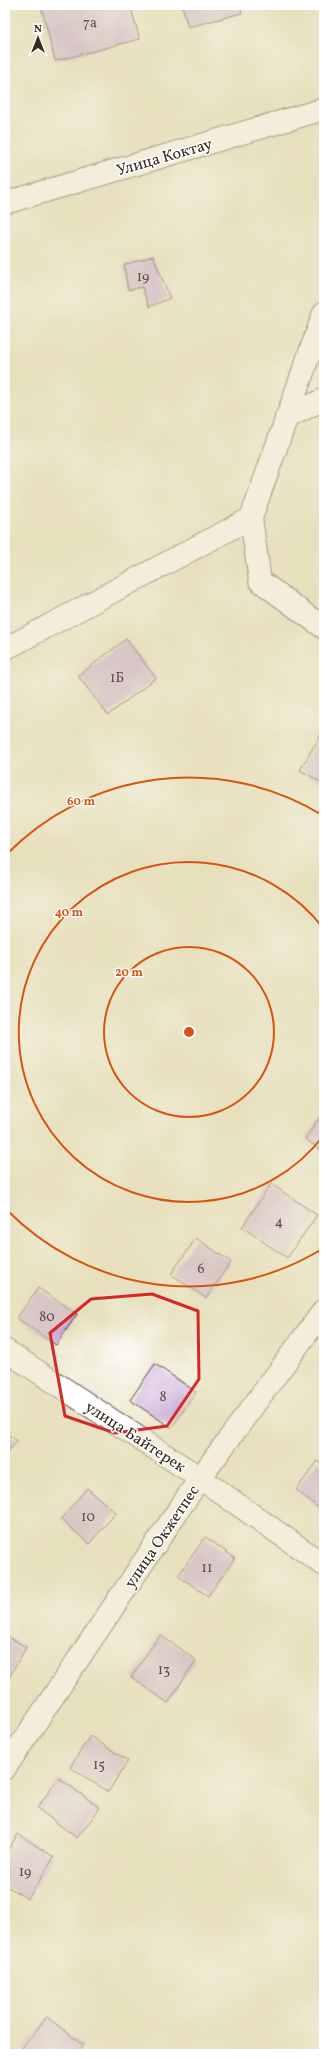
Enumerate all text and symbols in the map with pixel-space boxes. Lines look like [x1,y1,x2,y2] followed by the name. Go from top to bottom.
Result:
[83,14,97,33] house number: 7а
[18,18,58,58] north arrow
[34,22,42,37] text: N
[114,134,215,182] street label: Улица Коктау
[137,268,149,287] house number: 19
[110,669,124,688] house number: 1Б
[67,794,95,810] text: 60 m
[55,905,84,921] text: 40 m
[115,965,143,981] text: 20 m
[182,1025,196,1039] centre of rings
[275,1213,283,1232] house number: 4
[197,1260,205,1279] house number: 6
[39,1308,55,1327] house number: 80
[159,1388,167,1407] house number: 8
[80,1397,190,1479] street label: улица Байтерек
[120,1481,205,1593] street label: улица Окжетпес
[81,1508,95,1527] house number: 10
[202,1559,212,1578] house number: 11
[158,1661,170,1680] house number: 13
[93,1756,105,1775] house number: 15
[19,1863,31,1882] house number: 19

